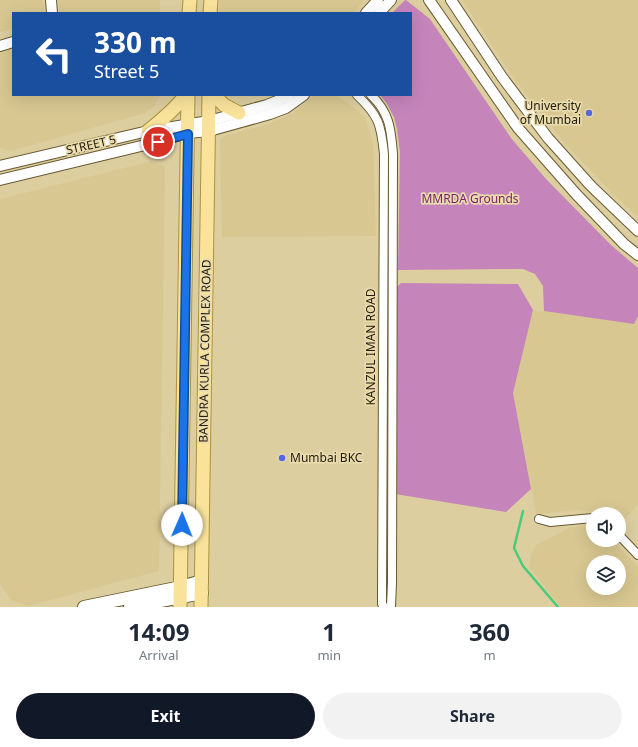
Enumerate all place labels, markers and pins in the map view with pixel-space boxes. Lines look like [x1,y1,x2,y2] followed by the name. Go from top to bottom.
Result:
[520,97,582,128] place label: University of Mumbai
[584,108,594,118] marker: University of Mumbai
[141,125,175,159] pin
[290,449,363,466] place label: Mumbai BKC
[277,453,287,463] marker: Mumbai BKC

